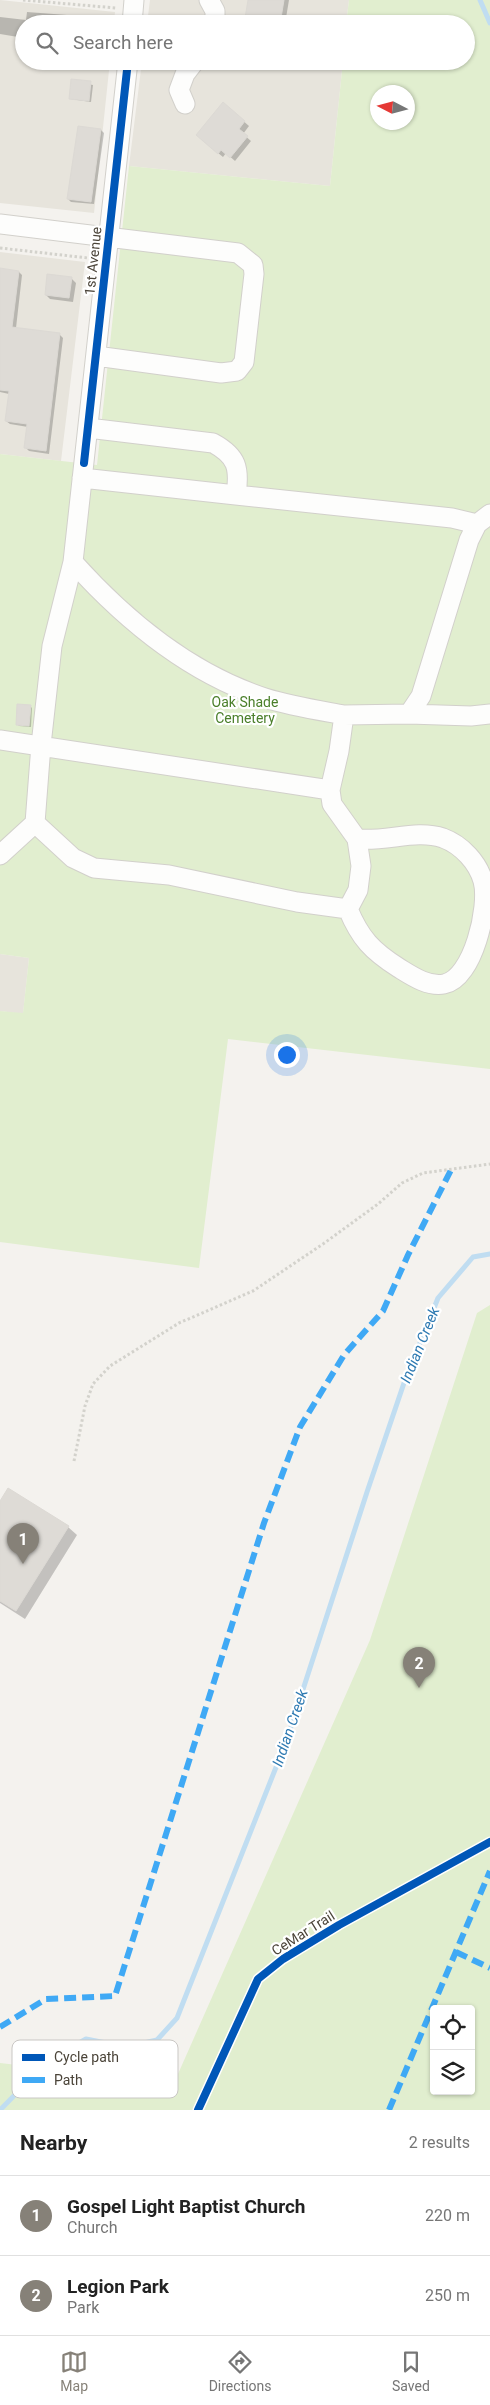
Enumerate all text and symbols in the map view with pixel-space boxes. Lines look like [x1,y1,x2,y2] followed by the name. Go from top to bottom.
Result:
[15,15,475,70] search box
[33,29,61,57] icon: search
[73,31,173,54] text: Search here
[370,85,415,130] north arrow
[81,226,105,296] street label: 1st Avenue
[212,694,278,726] park label: Oak Shade Cemetery
[274,1042,300,1068] your location
[397,1304,444,1386] water label: Indian Creek
[7,1523,39,1564] pin: 1
[403,1647,435,1688] pin: 2
[268,1686,312,1769] water label: Indian Creek
[269,1907,337,1959] street label: CeMar Trail
[430,2005,475,2095] map controls
[430,2005,475,2050] button: locate
[12,2040,178,2098] legend
[54,2049,119,2065] text: Cycle path
[430,2050,475,2095] button: layers
[54,2072,83,2088] text: Path
[20,2131,87,2155] text: Nearby
[409,2133,470,2152] text: 2 results
[67,2195,305,2218] text: Gospel Light Baptist Church
[31,2206,41,2225] text: 1
[425,2206,470,2225] text: 220 m
[67,2218,118,2237] text: Church
[67,2275,169,2298] text: Legion Park
[31,2286,41,2305] text: 2
[425,2286,470,2305] text: 250 m
[67,2298,99,2317] text: Park
[60,2348,88,2394] tab: Map
[209,2348,272,2394] tab: Directions
[392,2348,430,2394] tab: Saved

